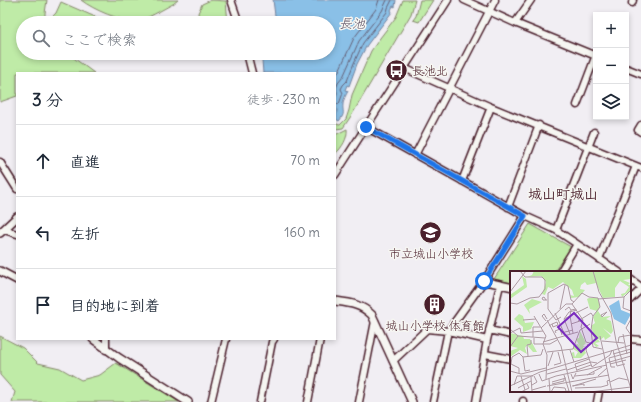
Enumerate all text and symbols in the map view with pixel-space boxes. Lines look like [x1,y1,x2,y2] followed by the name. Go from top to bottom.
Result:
[593,12,629,120] map controls
[593,12,629,48] button: +
[339,15,366,32] water label: 長池
[16,16,336,60] search box
[30,27,52,49] icon: search
[62,30,137,49] text: ここで検索
[593,48,629,84] button: −
[383,57,409,83] bus stop icon: 長池北
[412,63,448,78] place label: 長池北
[593,84,629,120] button: layers
[32,89,63,111] text: 3 分
[247,91,320,108] text: 徒歩 · 230 m
[357,118,375,136] route end
[32,150,54,172] icon: ahead
[70,152,100,171] text: 直進
[291,152,320,169] text: 70 m
[528,185,598,203] district label: 城山町城山
[418,219,444,245] school or university icon: 市立城山小学校
[32,222,54,244] icon: left
[70,224,100,243] text: 左折
[284,224,320,241] text: 160 m
[389,246,473,261] place label: 市立城山小学校
[510,271,631,392] inset map
[475,272,493,290] route start
[422,291,448,317] building icon: 城山小学校 体育館
[32,294,54,316] icon: arrive
[70,296,160,315] text: 目的地に到着
[386,318,484,333] place label: 城山小学校 体育館

